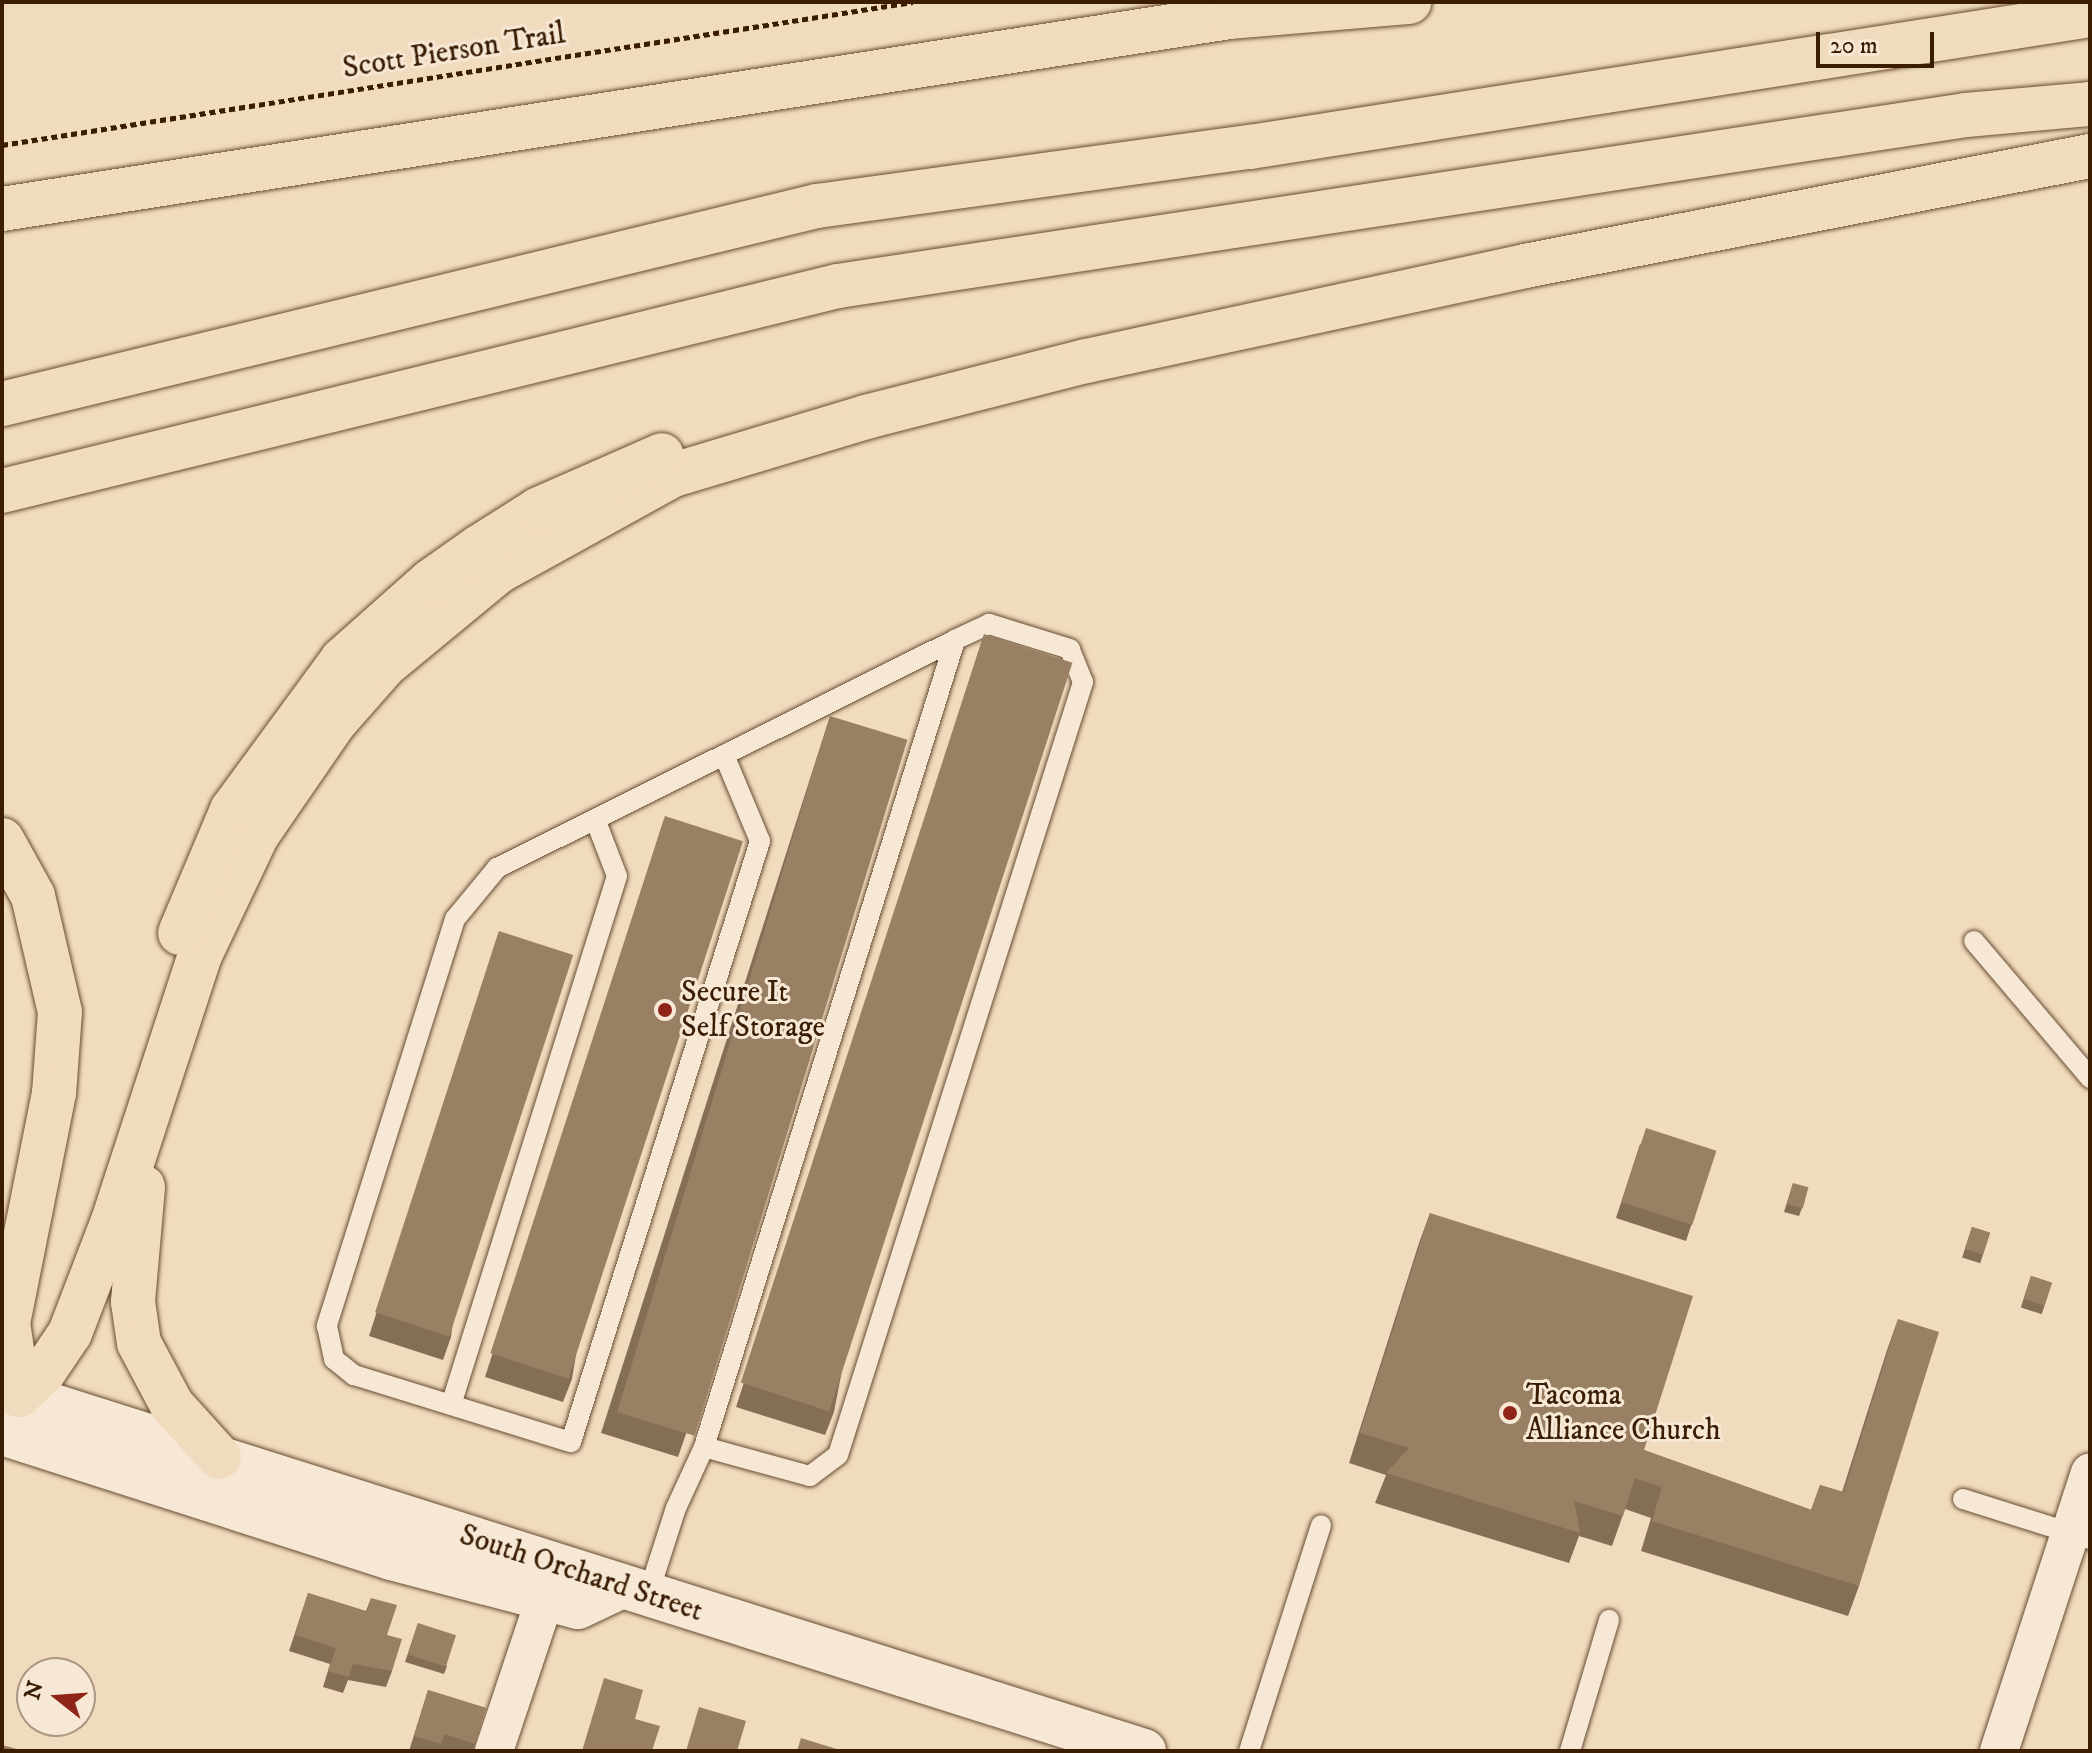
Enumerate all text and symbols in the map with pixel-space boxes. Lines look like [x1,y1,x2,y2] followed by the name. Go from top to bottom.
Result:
[1820,16,1938,66] scale bar
[340,17,568,87] street label: Scott Pierson Trail
[1830,31,1878,61] text: 20 m
[681,975,825,1046] place label: Secure It Self Storage
[656,1001,674,1019] marker: Secure It Self Storage
[1526,1378,1721,1448] place label: Tacoma Alliance Church
[1501,1404,1519,1422] marker: Tacoma Alliance Church
[455,1518,707,1630] street label: South Orchard Street
[16,1657,96,1737] north arrow
[19,1678,50,1703] text: N

